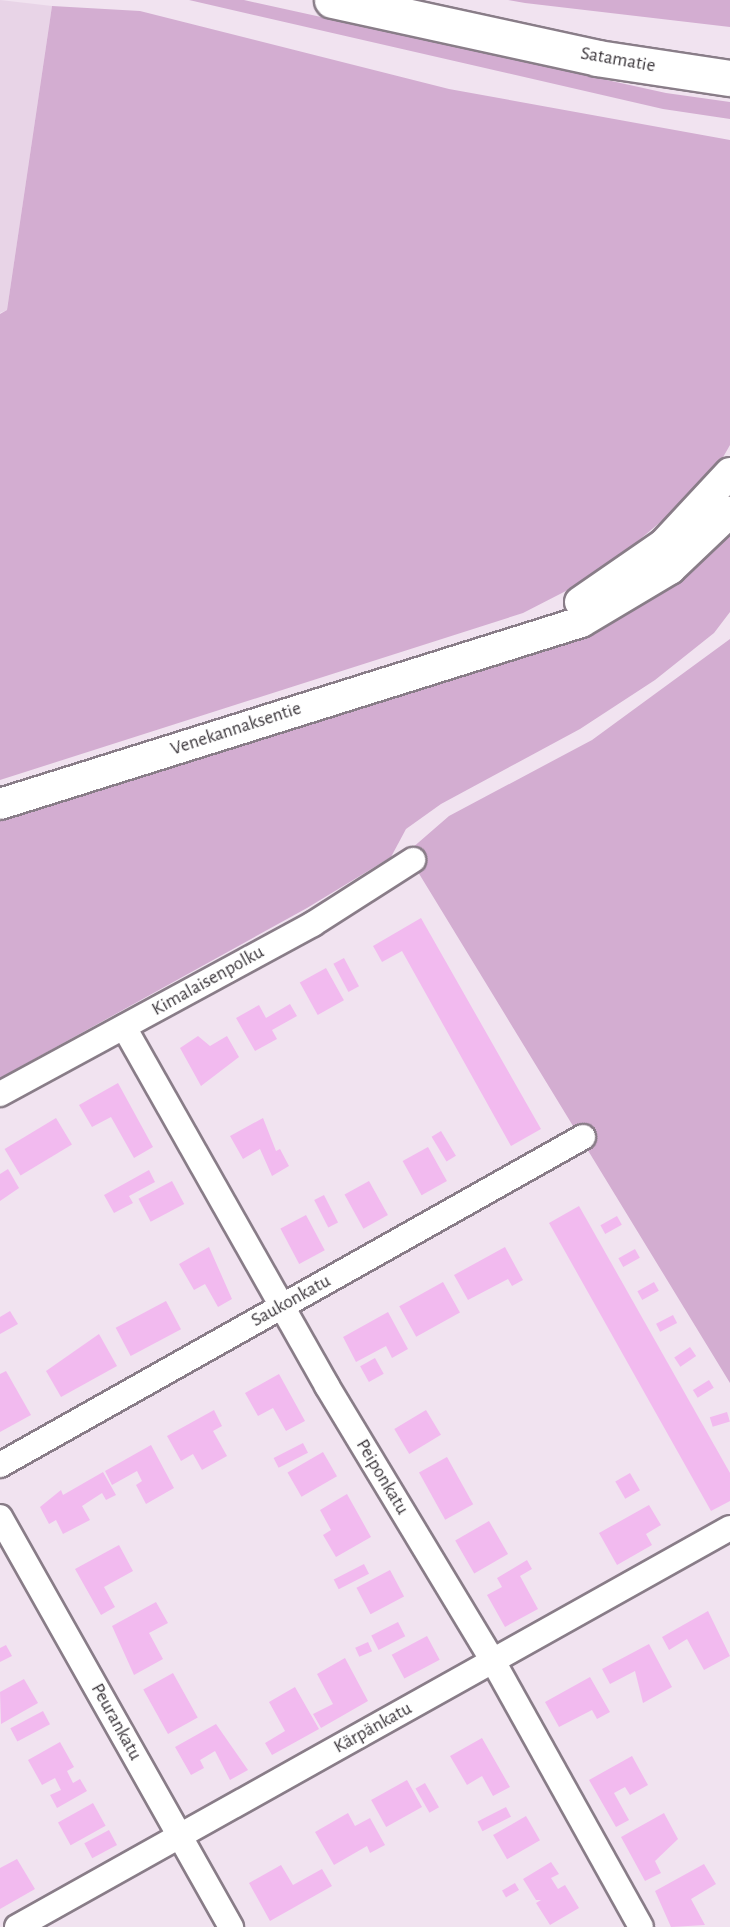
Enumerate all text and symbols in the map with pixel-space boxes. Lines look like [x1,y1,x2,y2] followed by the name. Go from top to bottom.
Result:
[579,42,657,78] street label: Satamatie
[168,697,304,761] street label: Venekannaksentie
[148,941,268,1021] street label: Kimalaisenpolku
[247,1270,335,1332] street label: Saukonkatu
[351,1435,413,1519] street label: Peiponkatu
[86,1680,146,1764] street label: Peurankatu
[330,1697,416,1759] street label: Kärpänkatu

